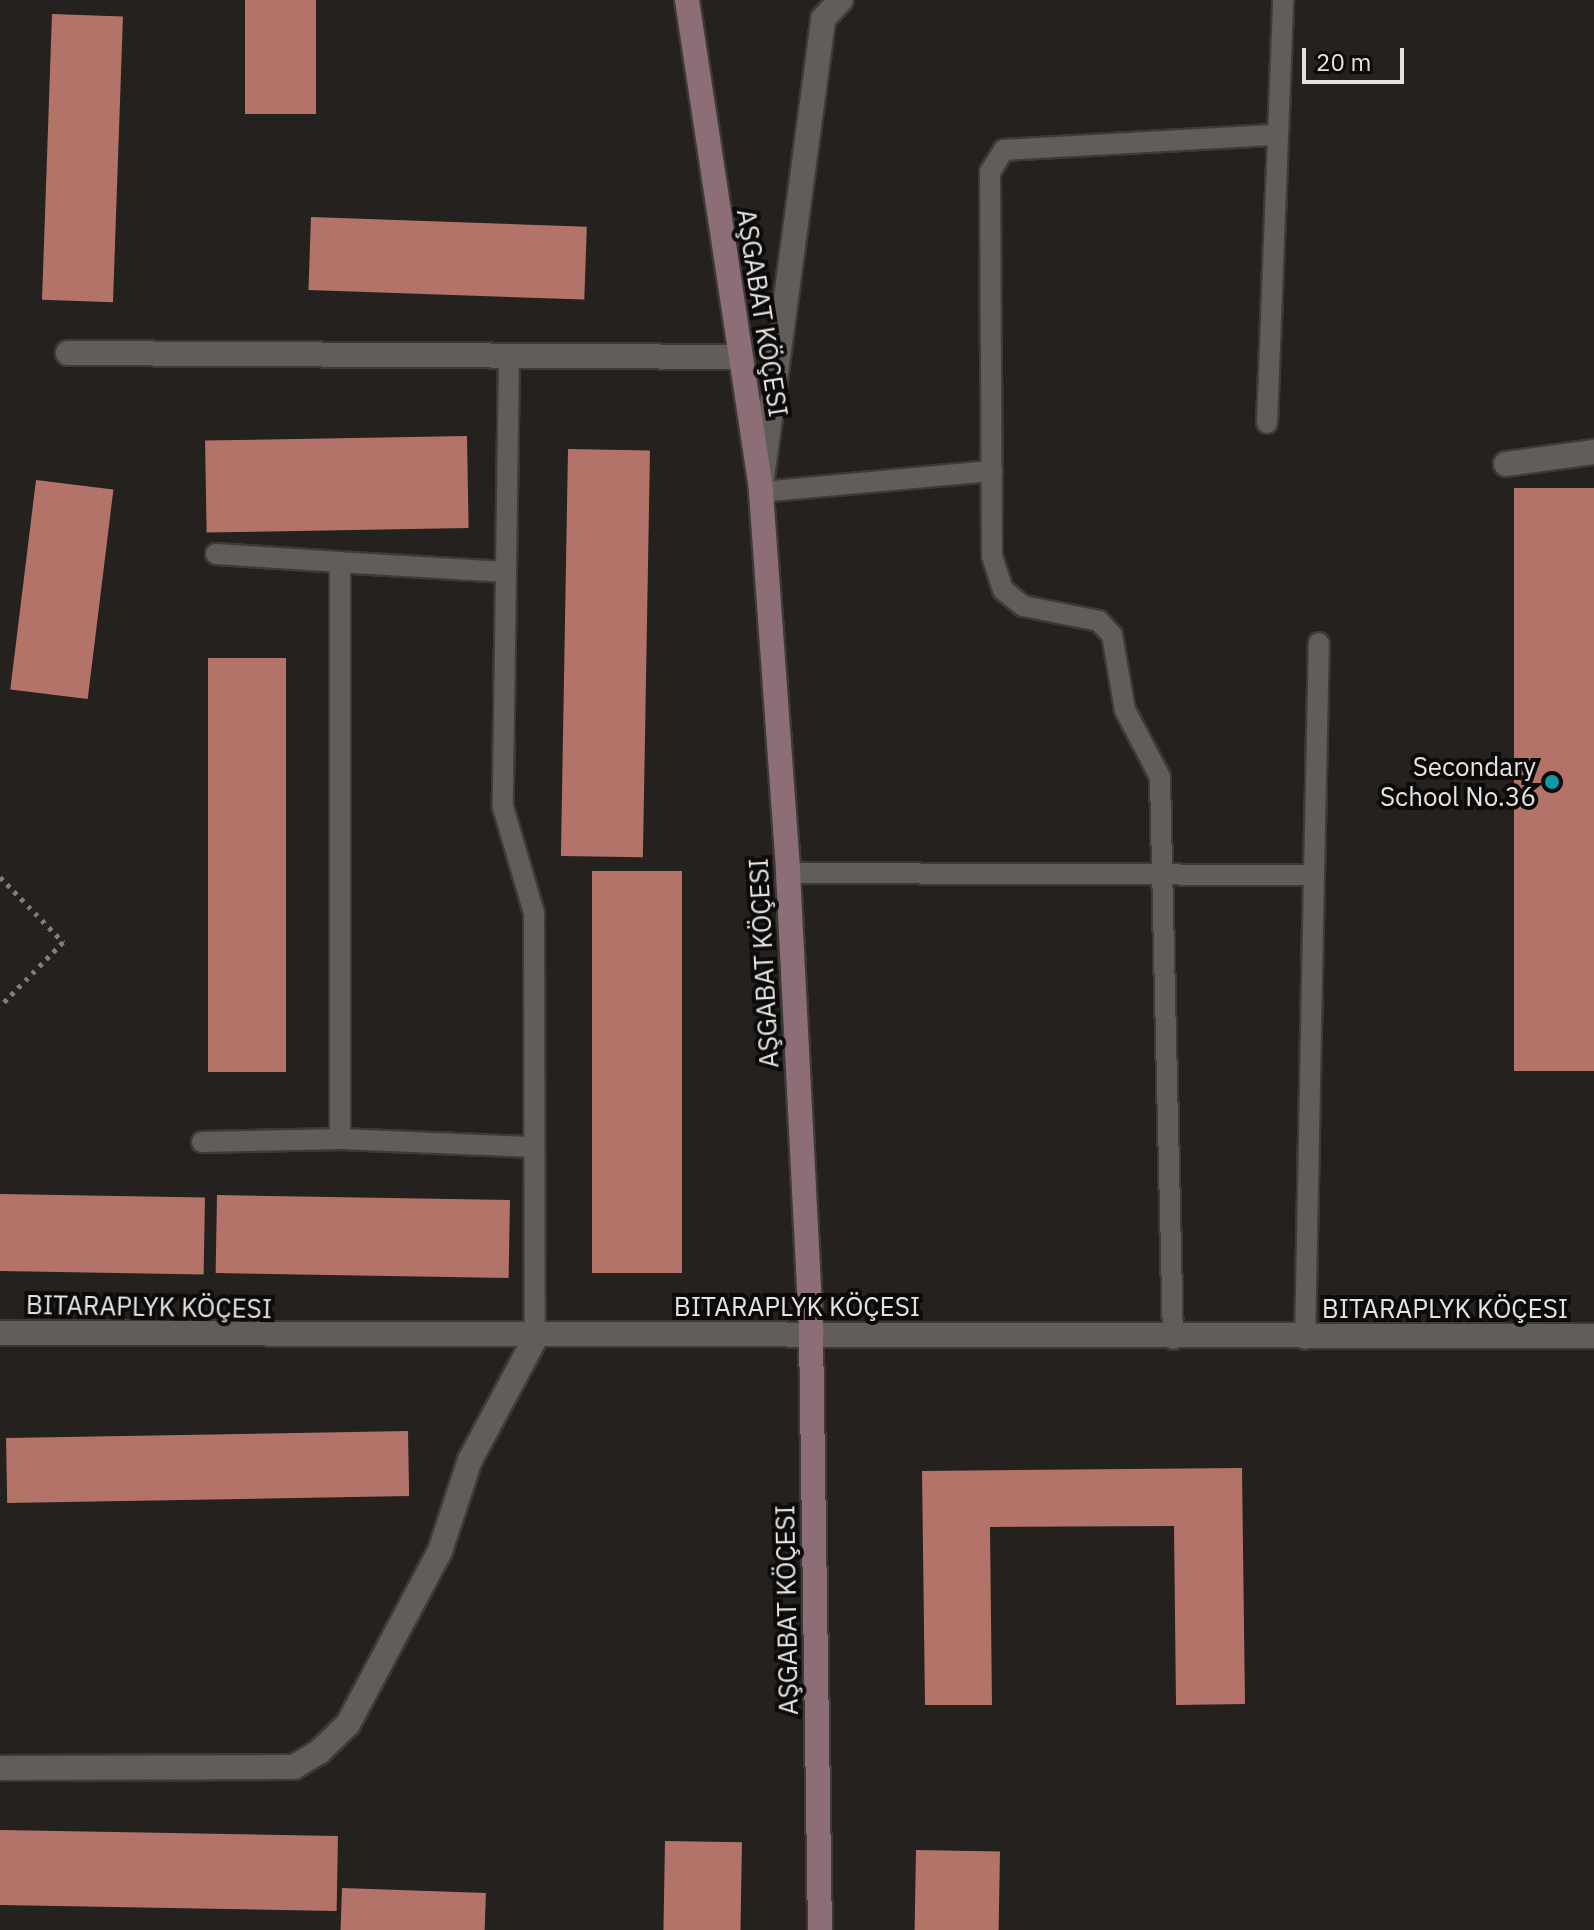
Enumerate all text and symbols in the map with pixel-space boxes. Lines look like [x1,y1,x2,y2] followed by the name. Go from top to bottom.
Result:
[1306,32,1408,82] scale bar
[1316,46,1371,78] text: 20 m
[730,207,794,419] street label: AŞGABAT KÖÇESI
[1380,751,1536,812] place label: Secondary School No.36
[1543,773,1561,791] marker: Secondary School No.36
[743,857,785,1069] street label: AŞGABAT KÖÇESI
[26,1289,272,1325] street label: BITARAPLYK KÖÇESI
[674,1291,920,1323] street label: BITARAPLYK KÖÇESI
[1322,1293,1568,1325] street label: BITARAPLYK KÖÇESI
[770,1505,804,1715] street label: AŞGABAT KÖÇESI

